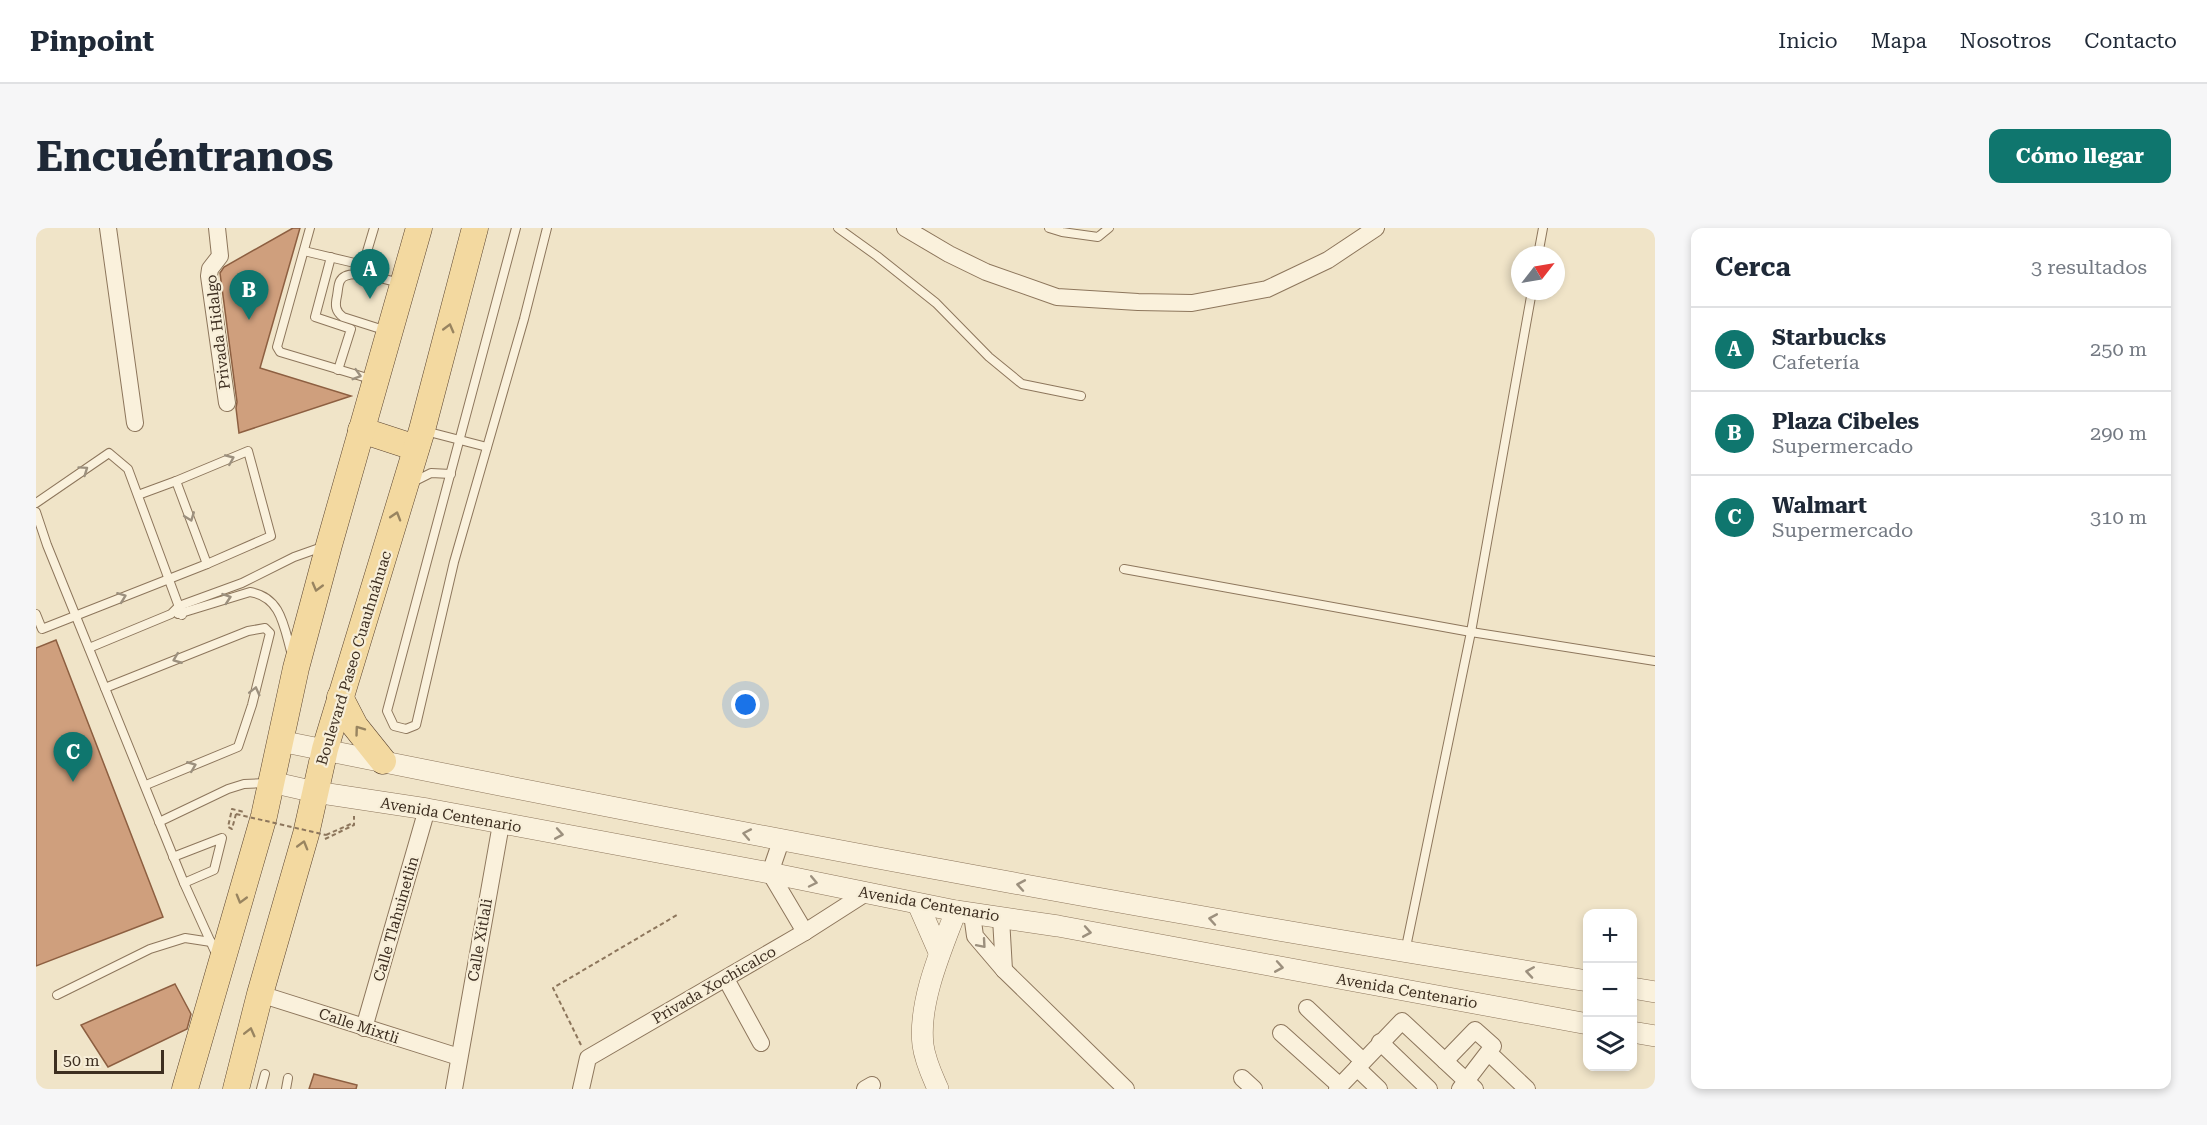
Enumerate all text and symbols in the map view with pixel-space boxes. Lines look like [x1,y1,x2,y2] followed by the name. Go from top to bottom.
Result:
[30,25,154,58] text: Pinpoint
[1778,29,1838,53] text: Inicio
[1871,29,1927,53] text: Mapa
[1960,29,2051,53] text: Nosotros
[2084,29,2177,53] text: Contacto
[1989,129,2171,183] button: Cómo llegar
[36,132,334,181] text: Encuéntranos
[1511,246,1565,300] north arrow
[350,250,390,299] pin: A
[1715,252,1791,282] text: Cerca
[2031,255,2147,279] text: 3 resultados
[230,270,268,320] pin: B
[202,274,234,390] street label: Privada Hidalgo
[441,323,454,333] one-way arrow
[1772,325,1886,350] text: Starbucks
[1727,337,1742,361] text: A
[2090,337,2147,361] text: 250 m
[1772,350,1860,374] text: Cafetería
[351,368,362,380] one-way arrow
[1772,409,1919,434] text: Plaza Cibeles
[1727,421,1742,445] text: B
[2090,421,2147,445] text: 290 m
[1772,434,1913,458] text: Supermercado
[224,454,235,466] one-way arrow
[77,466,88,477] one-way arrow
[1772,493,1867,518] text: Walmart
[1728,505,1742,529] text: C
[2090,505,2147,529] text: 310 m
[183,511,195,522] one-way arrow
[389,511,401,522] one-way arrow
[1772,518,1913,542] text: Supermercado
[313,549,395,767] street label: Boulevard Paseo Cuauhnáhuac
[312,582,325,592] one-way arrow
[116,592,127,604] one-way arrow
[221,593,232,606] one-way arrow
[173,652,184,664] one-way arrow
[248,687,261,697] one-way arrow
[731,690,760,719] your location
[355,726,366,737] one-way arrow
[54,732,93,782] pin: C
[186,761,197,773] one-way arrow
[379,794,523,836] street label: Avenida Centenario
[554,827,564,840] one-way arrow
[742,828,752,841] one-way arrow
[296,840,308,851] one-way arrow
[370,854,423,984] street label: Calle Tlahuinetlin
[807,875,817,888] one-way arrow
[1016,879,1026,892] one-way arrow
[857,883,1001,925] street label: Avenida Centenario
[235,894,248,904] one-way arrow
[464,897,496,983] street label: Calle Xitlali
[1583,909,1637,1071] map controls
[1583,909,1637,963] button: +
[1208,913,1218,926] one-way arrow
[1082,925,1092,937] one-way arrow
[975,938,986,948] one-way arrow
[649,942,779,1028] street label: Privada Xochicalco
[1274,960,1284,973] one-way arrow
[1583,963,1637,1017] button: −
[1525,966,1534,978] one-way arrow
[1335,970,1479,1012] street label: Avenida Centenario
[317,1005,402,1048] street label: Calle Mixtli
[1583,1017,1637,1071] button: layers
[243,1027,256,1037] one-way arrow
[54,1047,164,1074] scale bar
[63,1051,100,1070] text: 50 m

